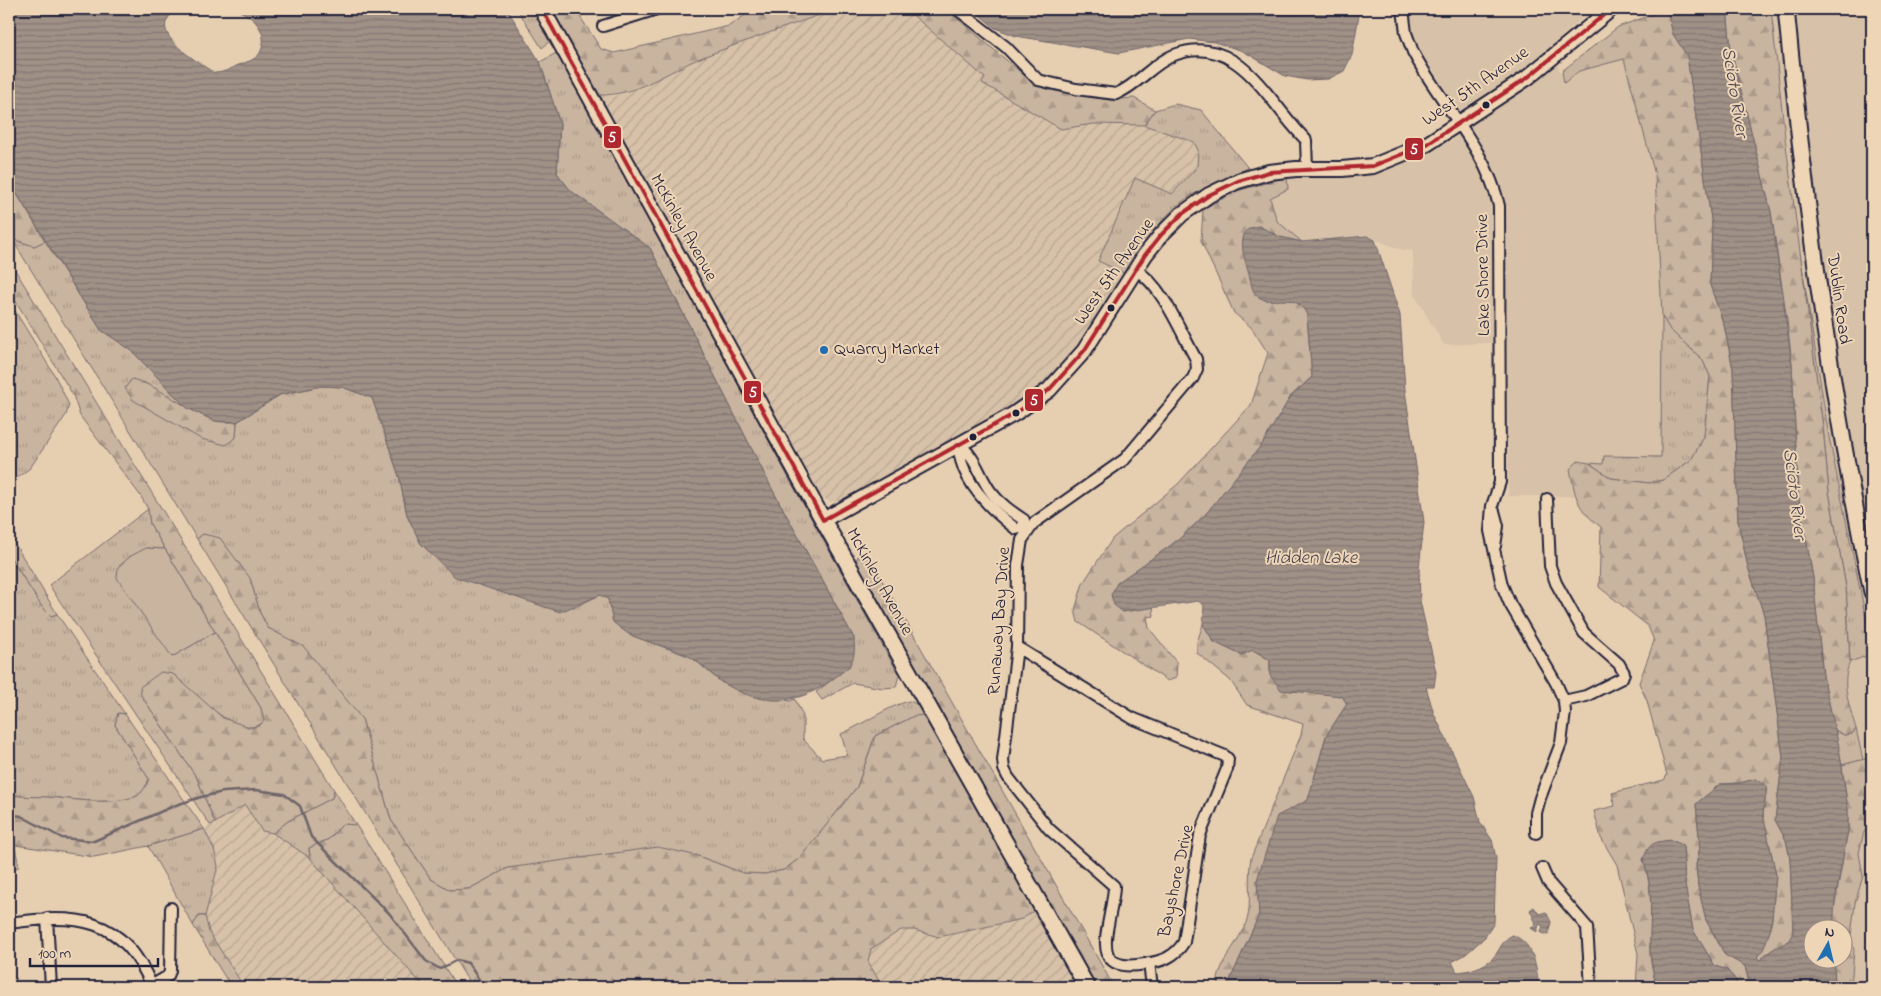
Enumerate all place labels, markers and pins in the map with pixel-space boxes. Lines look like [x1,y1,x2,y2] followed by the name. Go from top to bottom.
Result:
[1481,100,1491,110] unlabelled marker
[1106,303,1116,313] unlabelled marker
[834,337,939,363] place label: Quarry Market
[818,344,830,356] marker: Quarry Market
[1011,408,1021,418] unlabelled marker
[968,432,978,442] unlabelled marker

